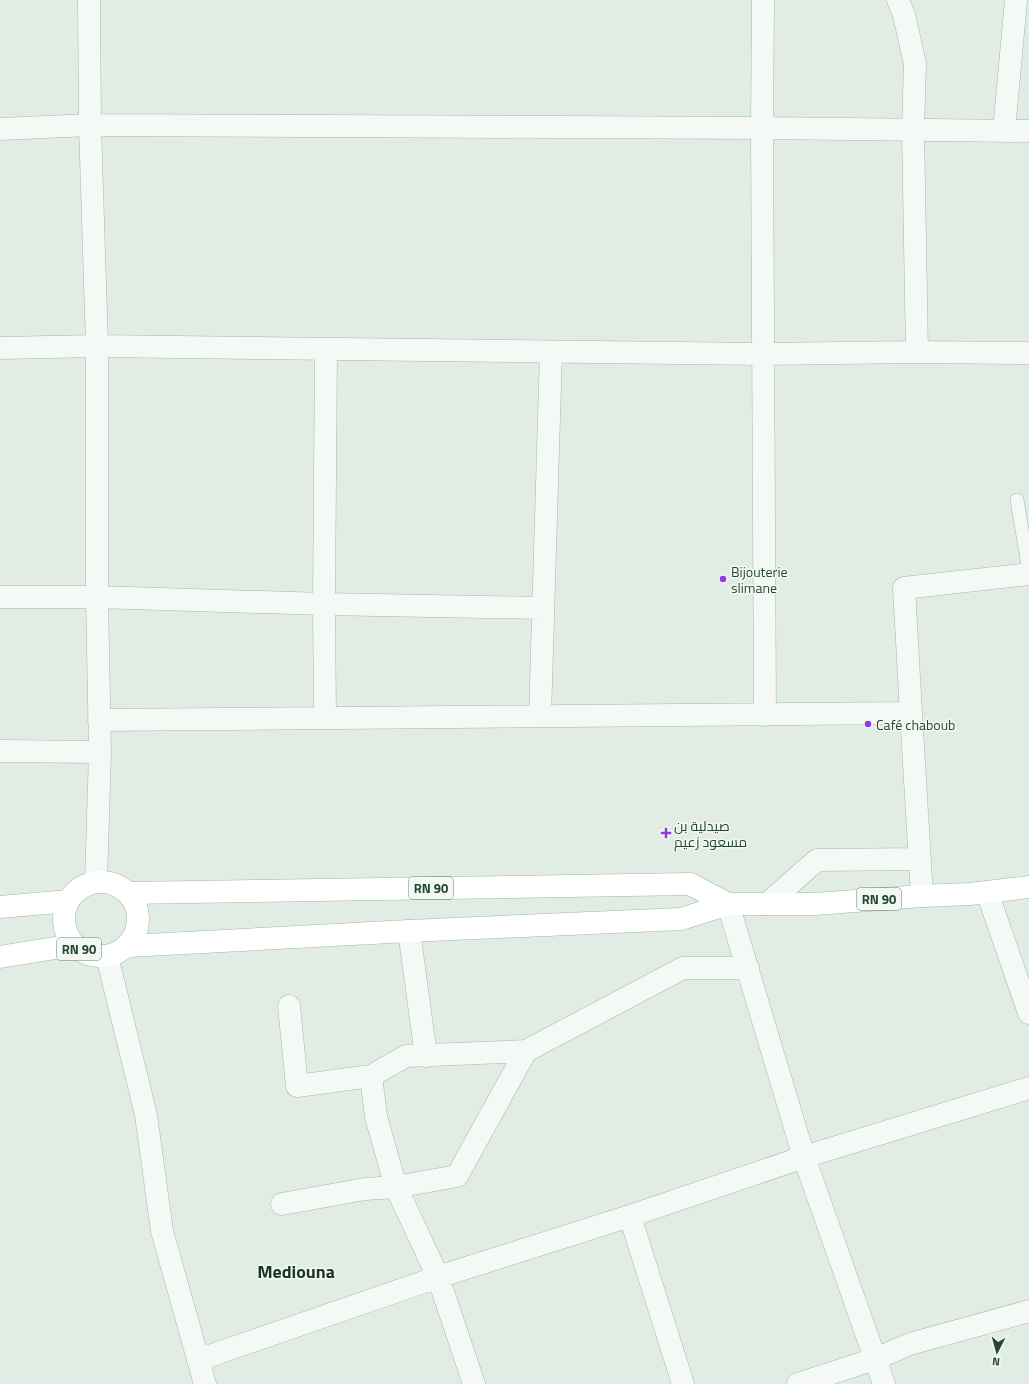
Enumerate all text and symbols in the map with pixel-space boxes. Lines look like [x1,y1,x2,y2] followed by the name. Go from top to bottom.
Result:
[731,561,788,598] place label: Bijouterie slimane
[718,574,728,584] marker: Bijouterie slimane
[876,714,955,735] place label: Café chaboub
[863,719,873,729] marker: Café chaboub
[674,815,747,852] place label: صيدلية بن مسعود زعيم
[661,828,671,838] marker: صيدلية بن مسعود زعيم
[409,877,453,899] road number: RN 90
[857,888,901,910] road number: RN 90
[57,938,101,960] road number: RN 90
[257,1258,335,1285] district label: Mediouna
[977,1332,1017,1372] north arrow
[991,1354,1001,1370] text: N

